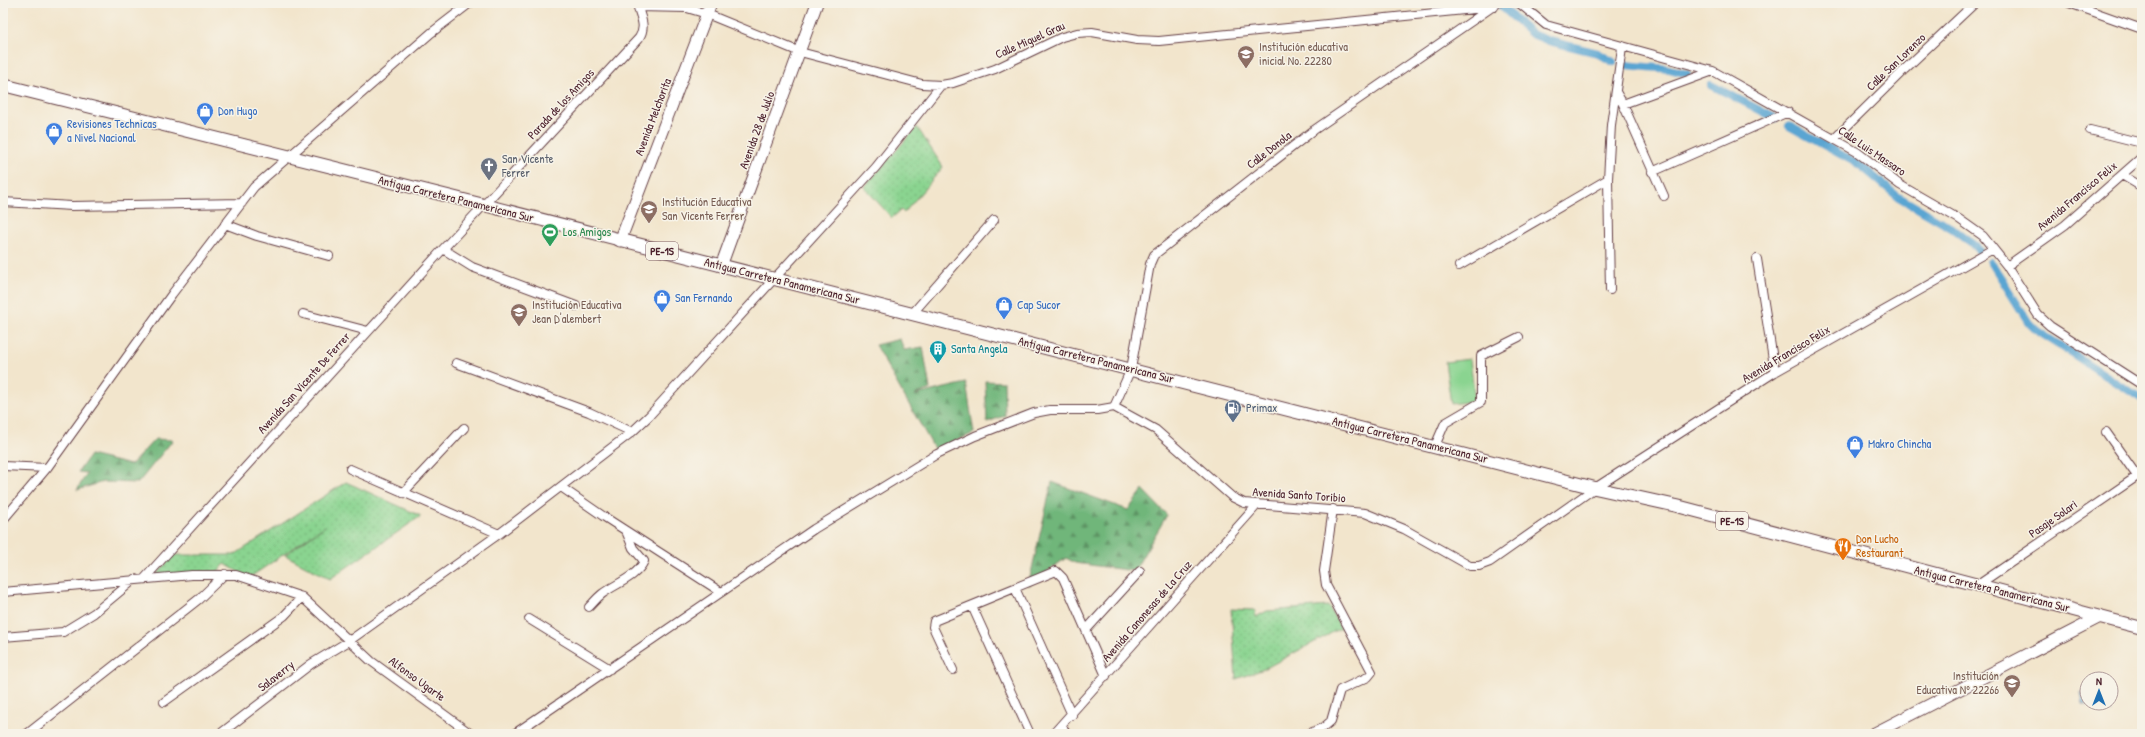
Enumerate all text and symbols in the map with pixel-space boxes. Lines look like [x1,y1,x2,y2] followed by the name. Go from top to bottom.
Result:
[992,17,1067,62] street label: Calle Miguel Grau
[1862,29,1929,94] street label: Calle San Lorenzo
[1259,38,1348,69] place label: Institución educativa inicial No. 22280
[1236,44,1256,69] school or university icon: Institución educativa inicial No. 22280
[523,64,598,143] street label: Parada de los Amigos
[630,75,675,158] street label: Avenida Melchorita
[735,89,778,171] street label: Avenida 28 de Julio
[195,101,215,126] shop icon: Don Hugo
[218,102,257,119] place label: Don Hugo
[67,115,157,146] place label: Revisiones Technicas a Nivel Nacional
[44,121,64,146] shop icon: Revisiones Technicas a Nivel Nacional
[1835,122,1910,180] street label: Calle Luis Massaro
[1243,127,1295,173] street label: Calle Donola
[501,150,554,181] place label: San Vicente Ferrer
[479,156,499,181] church icon: San Vicente Ferrer
[2033,157,2120,234] street label: Avenida Francisco Felix
[376,171,536,226] street label: Antigua Carretera Panamericana Sur
[662,193,752,224] place label: Institución Educativa San Vicente Ferrer
[639,199,659,224] school or university icon: Institución Educativa San Vicente Ferrer
[540,222,560,247] sports icon: Los Amigos
[563,223,612,240] place label: Los Amigos
[646,242,678,260] road number: PE-1S
[702,253,862,308] street label: Antigua Carretera Panamericana Sur
[652,288,672,313] shop icon: San Fernando
[675,289,733,306] place label: San Fernando
[994,295,1014,320] shop icon: Cap Sucor
[532,296,622,327] place label: Institución Educativa Jean D'alembert
[1017,296,1061,313] place label: Cap Sucor
[509,302,529,327] school or university icon: Institución Educativa Jean D'alembert
[1739,321,1833,387] street label: Avenida Francisco Felix
[253,328,354,437] street label: Avenida San Vicente De Ferrer
[1016,332,1176,387] street label: Antigua Carretera Panamericana Sur
[928,339,948,364] building icon: Santa Angela
[951,340,1008,357] place label: Santa Angela
[1223,398,1243,423] fuel station icon: Primax
[1246,399,1277,416] place label: Primax
[1330,412,1490,467] street label: Antigua Carretera Panamericana Sur
[1845,434,1865,459] shop icon: Makro Chincha
[1868,435,1931,452] place label: Makro Chincha
[1252,483,1346,506] street label: Avenida Santo Toribio
[2025,496,2080,542] street label: Pasaje Solari
[1716,512,1748,530] road number: PE-1S
[1856,530,1904,561] place label: Don Lucho Restaurant
[1833,536,1853,561] restaurant icon: Don Lucho Restaurant
[1098,556,1195,665] street label: Avenida Canonesas de La Cruz
[1912,561,2072,616] street label: Antigua Carretera Panamericana Sur
[386,652,449,705] street label: Alfonso Ugarte
[254,656,297,695] street label: Salaverry
[1917,667,1999,698] place label: Institución Educativa Nº 22266
[2079,671,2119,711] north arrow
[2002,673,2022,698] school or university icon: Institución Educativa Nº 22266
[2096,674,2102,688] text: N

